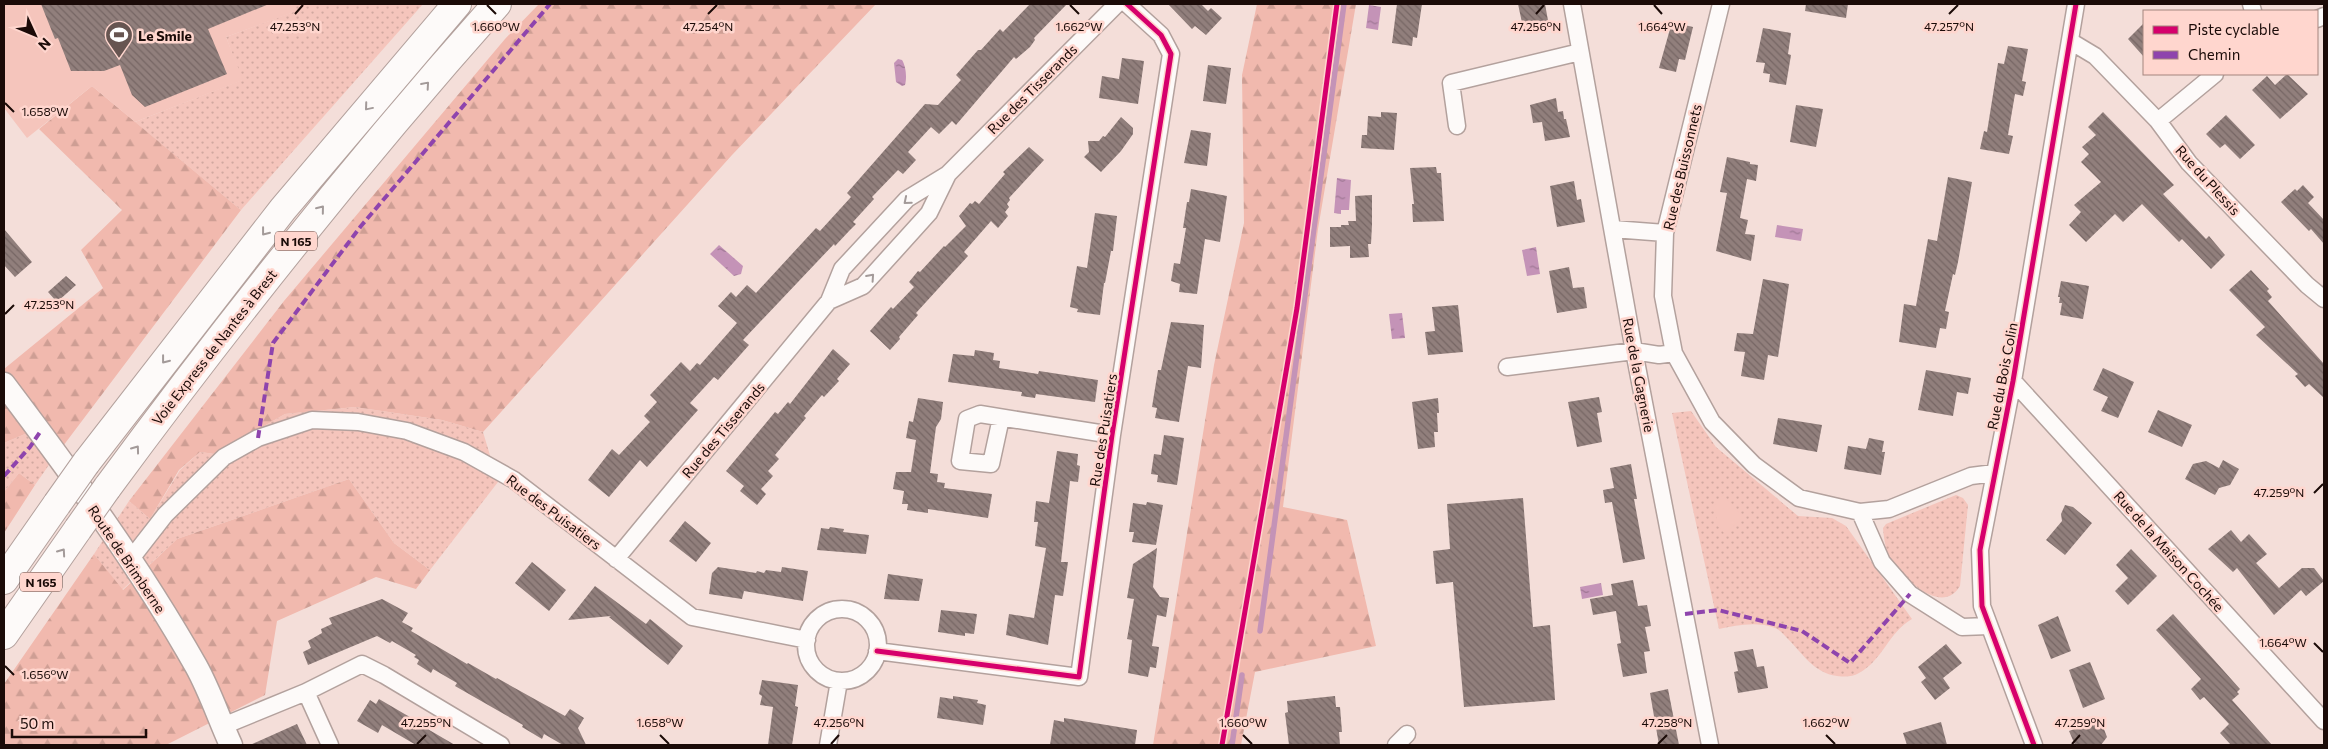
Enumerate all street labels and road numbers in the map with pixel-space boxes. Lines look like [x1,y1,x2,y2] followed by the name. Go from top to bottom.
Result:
[984,41,1080,137] street label: Rue des Tisserands
[1659,102,1705,232] street label: Rue des Buissonnets
[2172,142,2244,218] street label: Rue du Plessis
[275,232,317,250] road number: N 165
[148,266,280,428] street label: Voie Express de Nantes à Brest
[1620,316,1658,434] street label: Rue de la Gagnerie
[1983,321,2021,431] street label: Rue du Bois Colin
[1086,372,1120,488] street label: Rue des Puisatiers
[678,379,768,481] street label: Rue des Tisserands
[503,471,605,553] street label: Rue des Puisatiers
[2110,487,2228,615] street label: Rue de la Maison Cochée
[85,502,169,616] street label: Route de Brimberne
[20,572,62,592] road number: N 165

